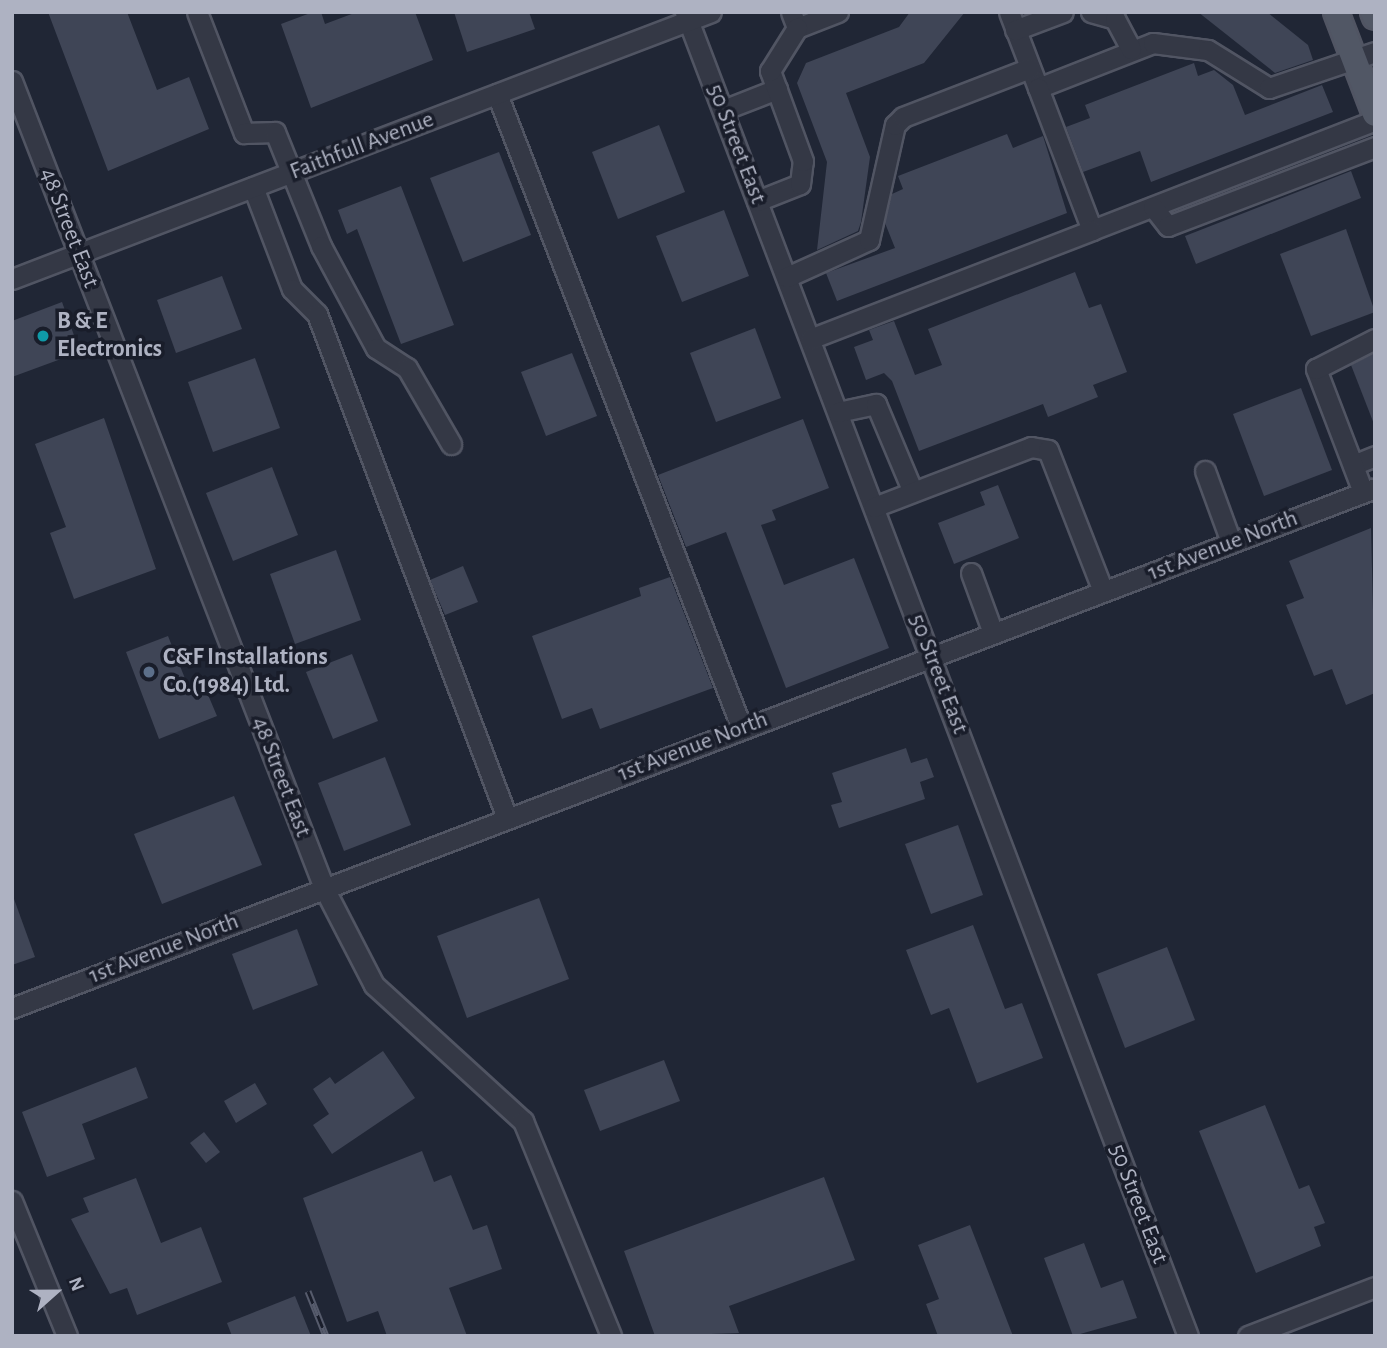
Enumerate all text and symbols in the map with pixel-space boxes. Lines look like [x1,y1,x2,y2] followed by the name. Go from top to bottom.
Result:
[700,80,772,208] street label: 50 Street East
[286,105,438,187] street label: Faithfull Avenue
[33,164,105,292] street label: 48 Street East
[57,308,162,364] place label: B & E Electronics
[35,328,51,344] marker: B & E Electronics
[1144,504,1302,588] street label: 1st Avenue North
[902,610,974,738] street label: 50 Street East
[163,644,328,700] place label: C&F Installations Co.(1984) Ltd.
[141,664,157,680] marker: C&F Installations Co.(1984) Ltd.
[614,705,772,789] street label: 1st Avenue North
[245,713,317,841] street label: 48 Street East
[85,907,243,991] street label: 1st Avenue North
[1102,1140,1174,1268] street label: 50 Street East
[21,1257,91,1327] north arrow
[65,1275,87,1294] text: N

